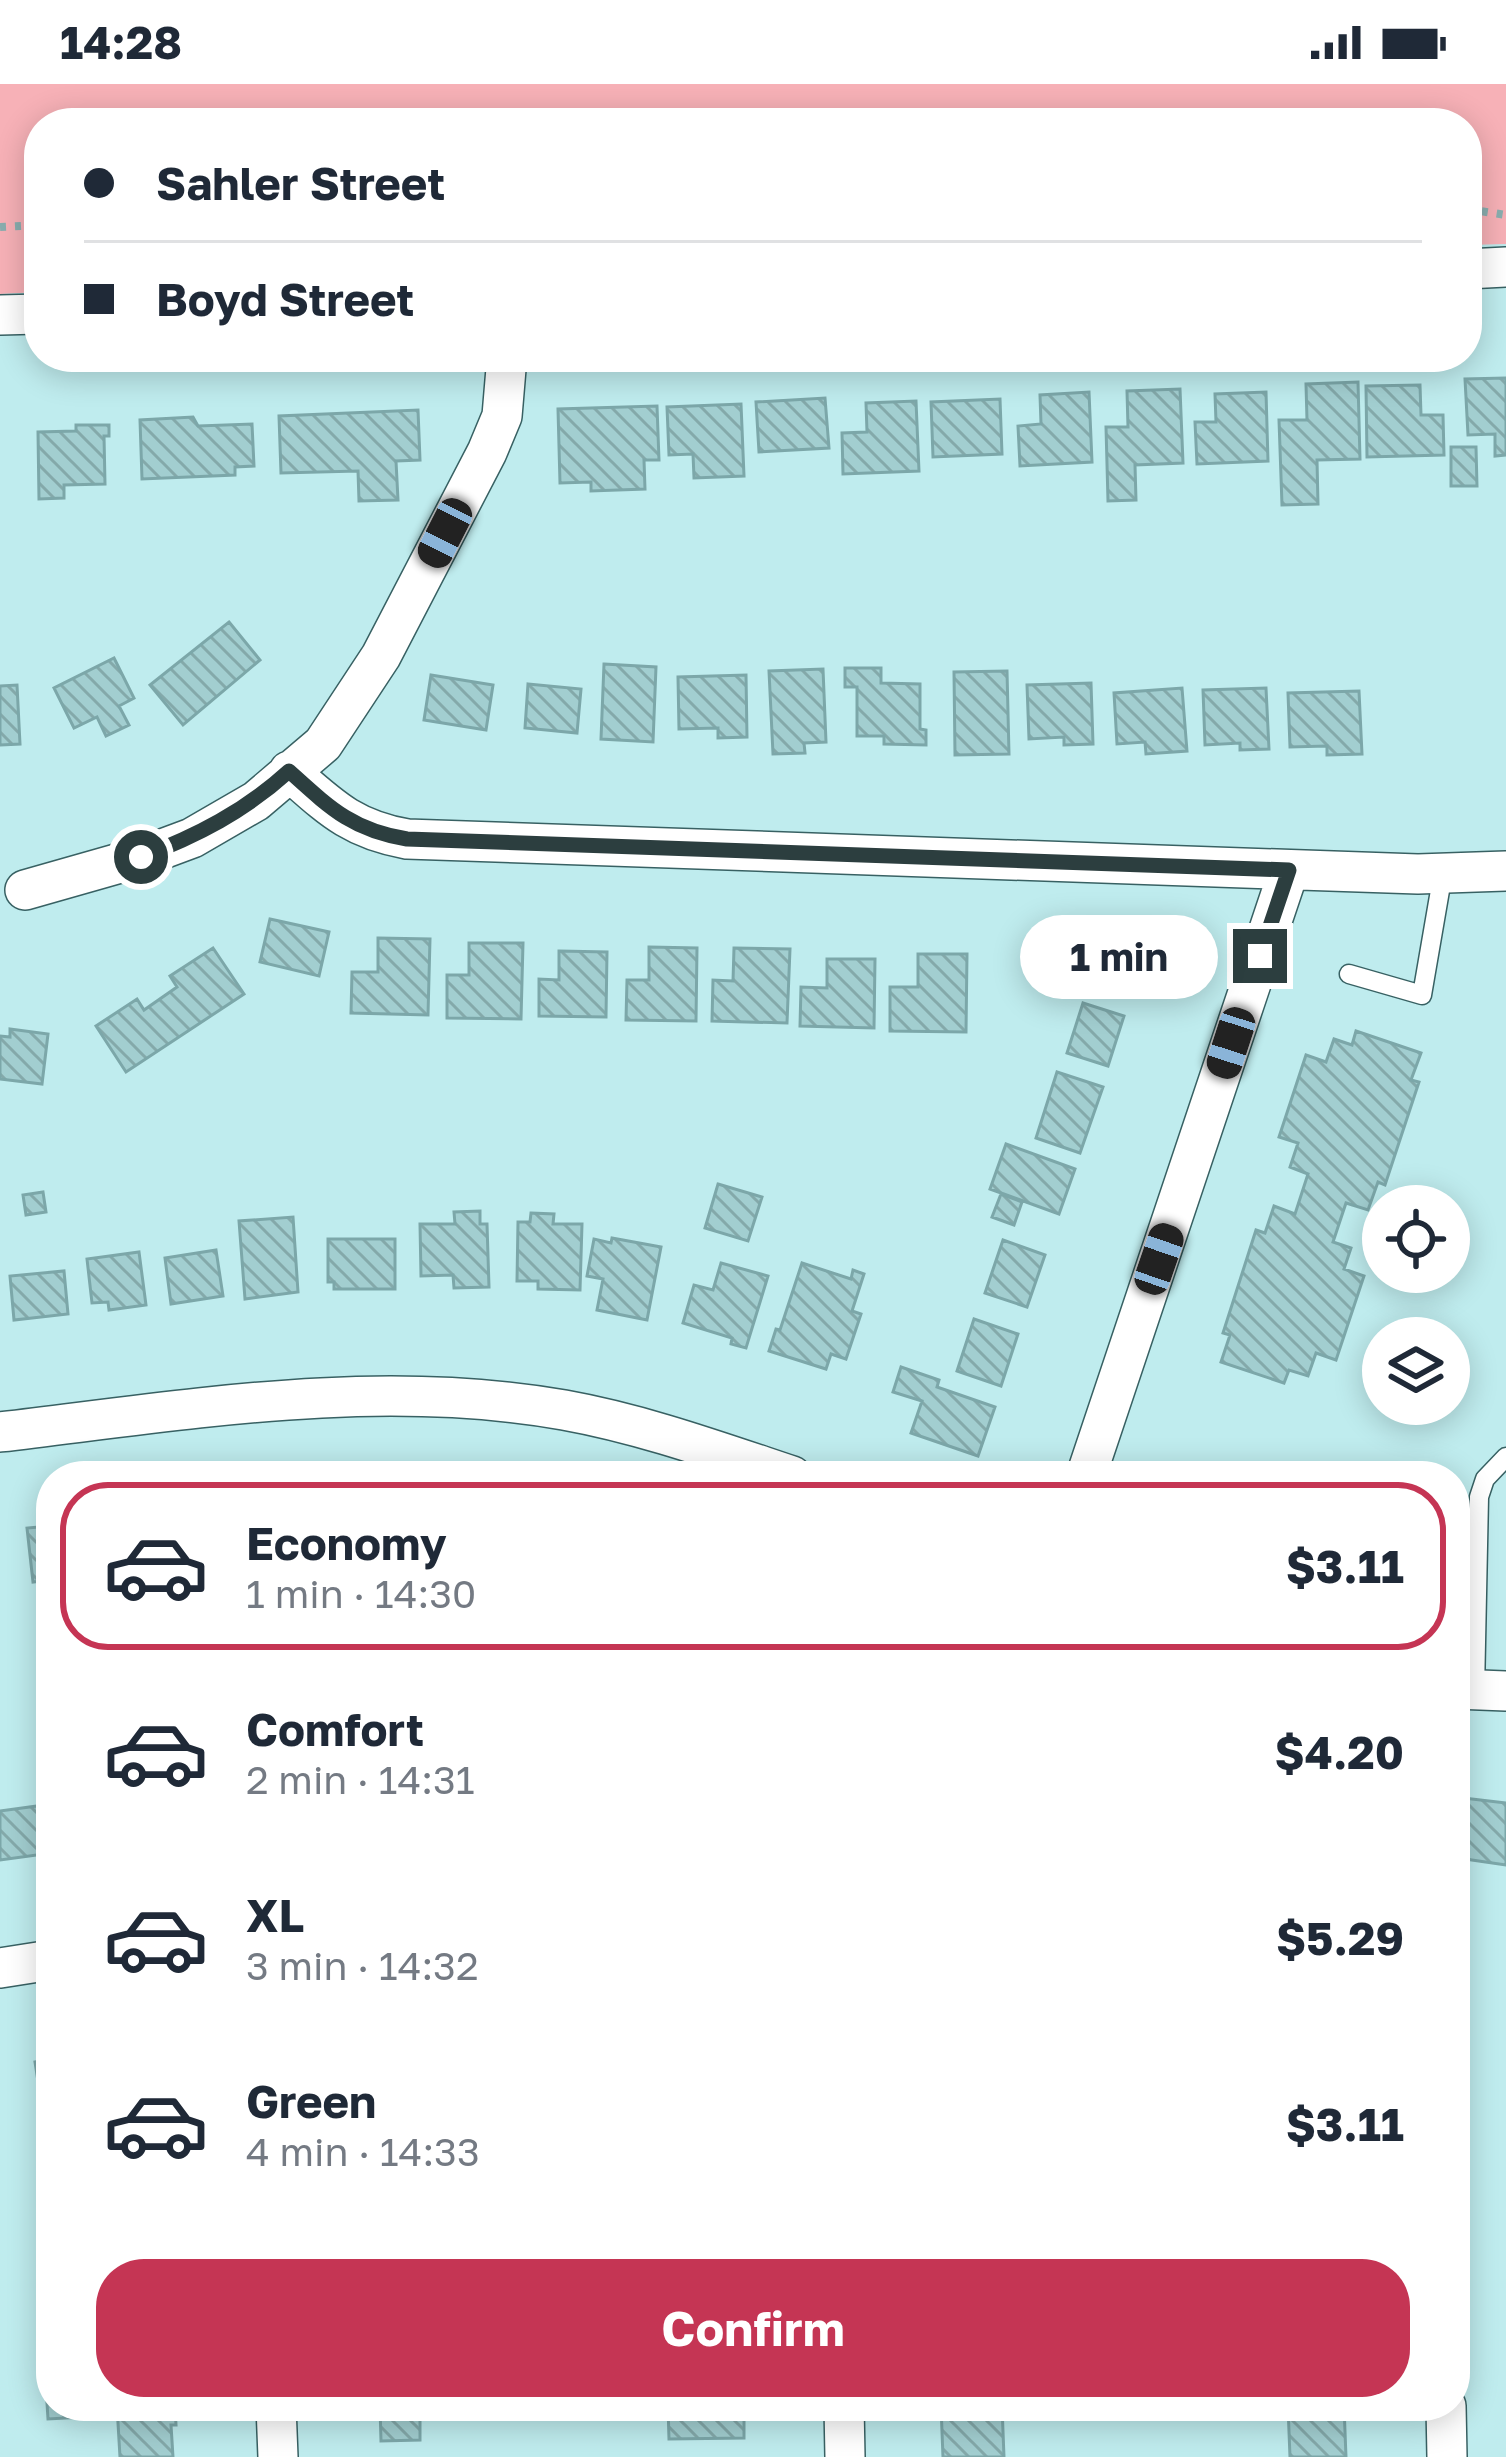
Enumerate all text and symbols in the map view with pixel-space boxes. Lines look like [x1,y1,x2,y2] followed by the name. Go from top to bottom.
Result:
[60,15,182,69] text: 14:28
[156,156,445,210] text: Sahler Street
[156,272,414,326] text: Boyd Street
[413,493,477,573] car
[114,830,168,884] route start
[1020,914,1218,998] callout: 1 min
[1233,929,1287,983] route end
[1070,933,1168,980] text: 1 min
[1203,1003,1259,1083] car
[1362,1185,1470,1425] map controls
[1362,1185,1470,1293] button: locate
[1130,1219,1188,1299] car
[1362,1317,1470,1425] button: layers
[102,1512,210,1620] icon: car
[246,1516,447,1570] text: Economy
[1286,1539,1404,1593] text: $3.11
[246,1570,476,1617] text: 1 min · 14:30
[102,1698,210,1806] icon: car
[246,1702,424,1756] text: Comfort
[1275,1725,1404,1779] text: $4.20
[246,1756,475,1803] text: 2 min · 14:31
[102,1884,210,1992] icon: car
[246,1888,304,1942] text: XL
[1276,1911,1404,1965] text: $5.29
[246,1942,479,1989] text: 3 min · 14:32
[102,2070,210,2178] icon: car
[246,2074,376,2128] text: Green
[1286,2097,1404,2151] text: $3.11
[246,2128,480,2175] text: 4 min · 14:33
[96,2259,1410,2397] button: Confirm

